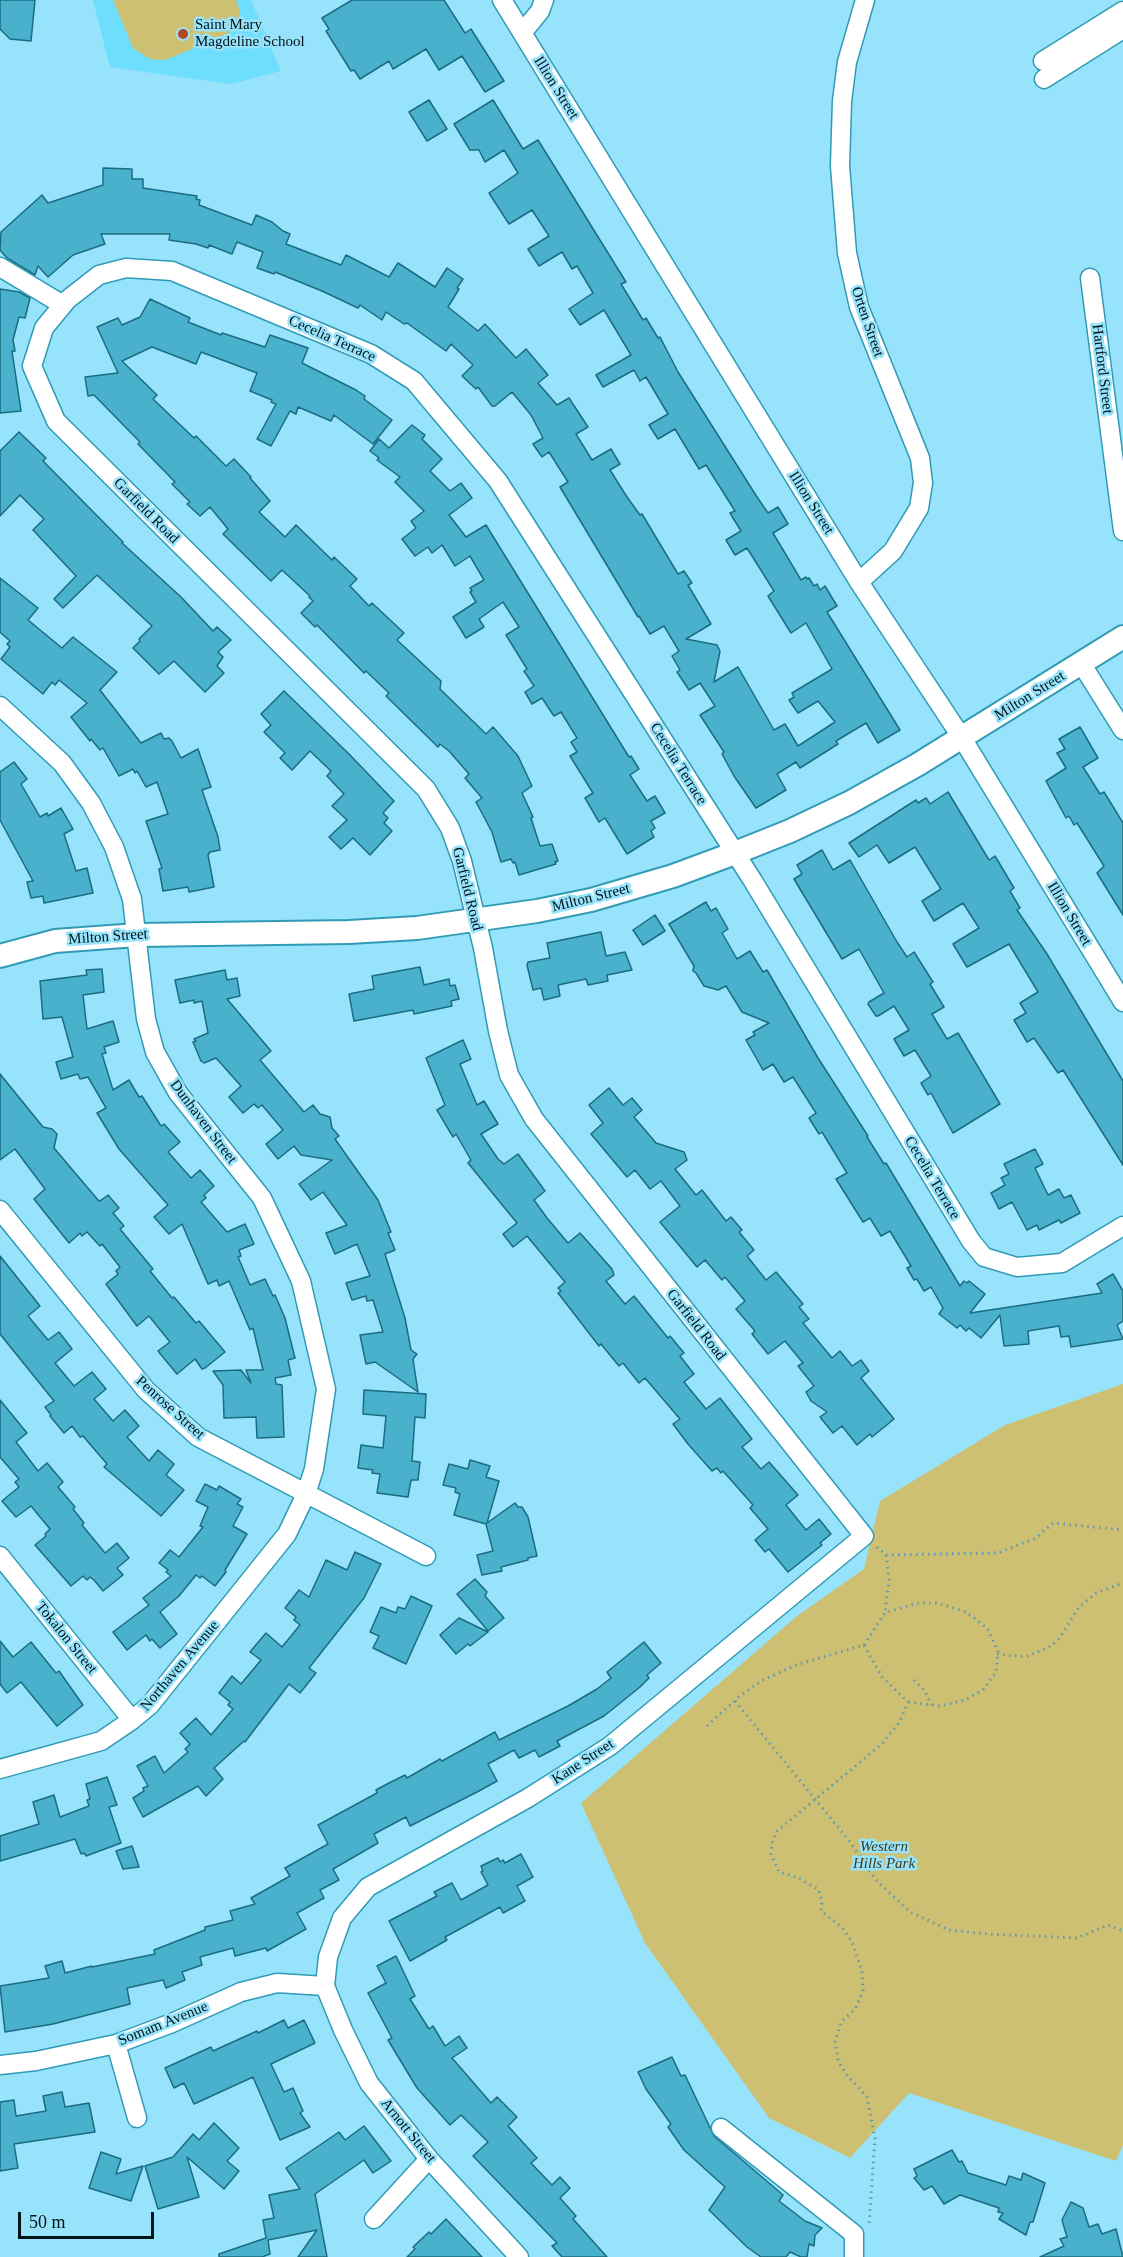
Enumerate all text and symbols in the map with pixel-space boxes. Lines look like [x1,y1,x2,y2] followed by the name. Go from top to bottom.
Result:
[195,16,305,51] place label: Saint Mary Magdeline School
[176,27,190,41] marker: Saint Mary Magdeline School
[529,53,583,123] street label: Illion Street
[847,285,887,359] street label: Orten Street
[286,312,378,366] street label: Cecelia Terrace
[1088,323,1116,415] street label: Hartford Street
[784,468,838,538] street label: Illion Street
[109,474,183,548] street label: Garfield Road
[991,667,1069,725] street label: Milton Street
[646,720,710,808] street label: Cecelia Terrace
[448,845,486,933] street label: Garfield Road
[1043,879,1095,949] street label: Illion Street
[550,880,632,916] street label: Milton Street
[68,925,148,949] street label: Milton Street
[166,1076,240,1168] street label: Dunhaven Street
[900,1133,964,1223] street label: Cecelia Terrace
[663,1286,729,1364] street label: Garfield Road
[132,1372,208,1444] street label: Penrose Street
[31,1598,101,1678] street label: Tokalon Street
[137,1617,223,1715] street label: Northaven Avenue
[549,1735,617,1789] street label: Kane Street
[853,1838,915,1873] park label: Western Hills Park
[116,1998,210,2050] street label: Somam Avenue
[376,2095,440,2167] street label: Arnott Street
[21,2200,158,2238] scale bar
[29,2212,66,2232] text: 50 m

